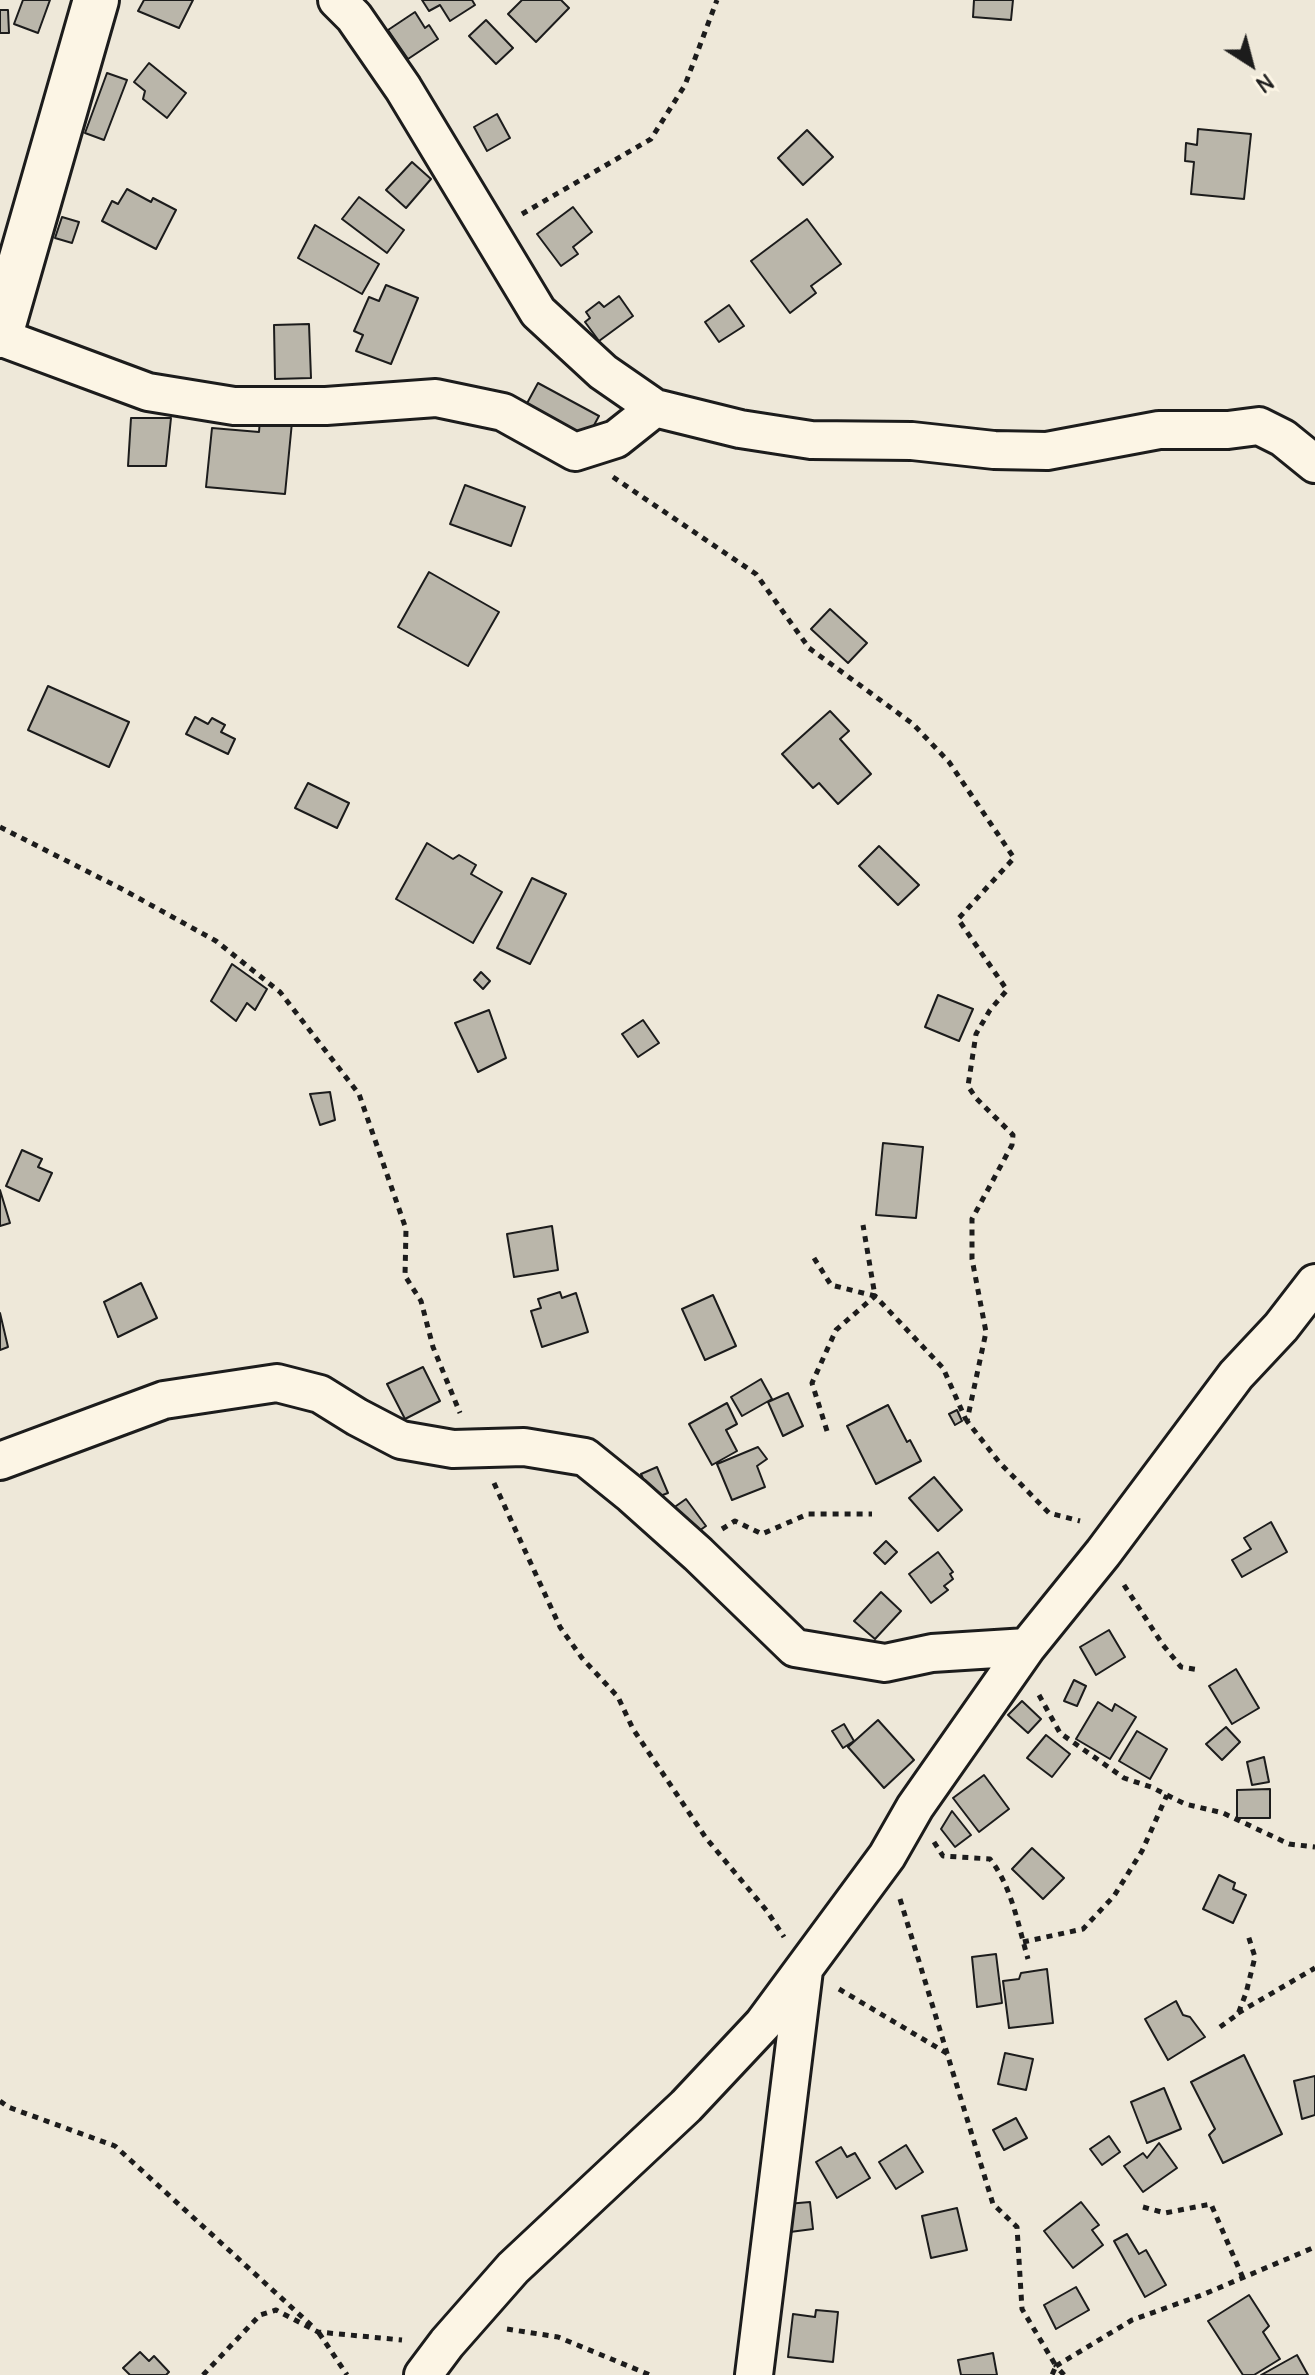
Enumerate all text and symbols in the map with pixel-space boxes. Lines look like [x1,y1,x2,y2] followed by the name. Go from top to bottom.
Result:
[1211,24,1291,104] north arrow
[1251,68,1279,99] text: N

